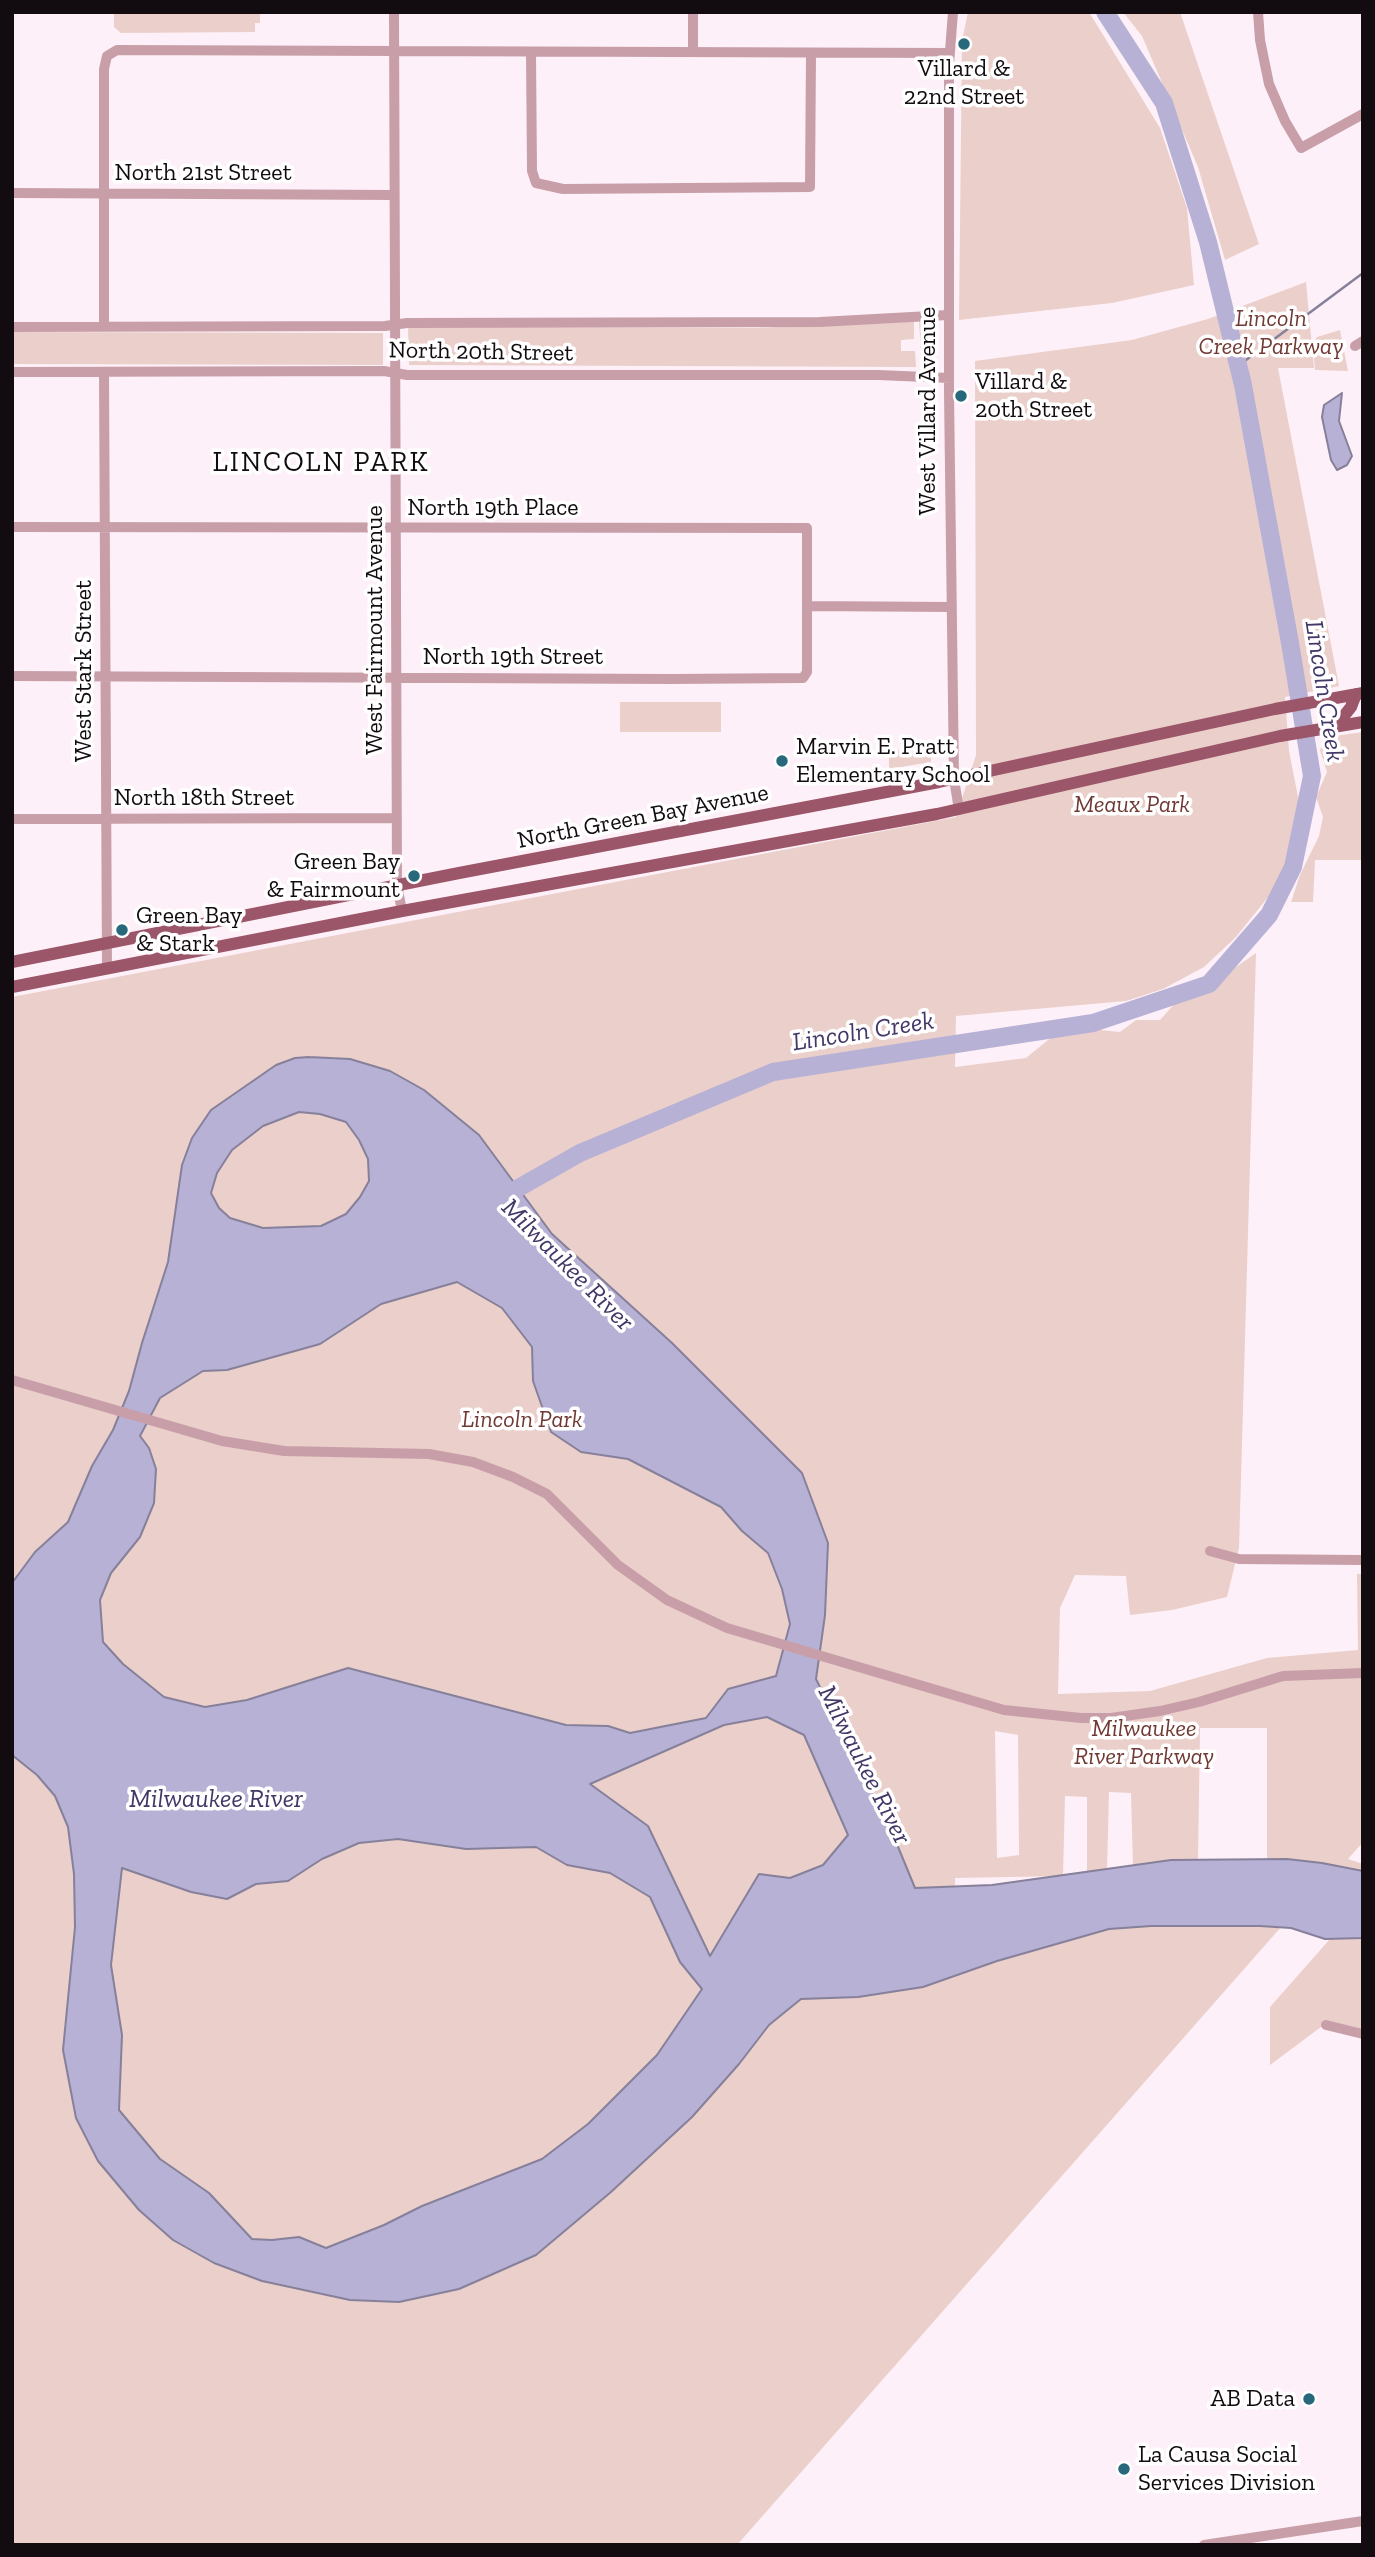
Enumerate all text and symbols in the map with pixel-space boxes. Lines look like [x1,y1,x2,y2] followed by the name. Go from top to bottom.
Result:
[956,36,972,52] marker: Villard & 22nd Street
[904,55,1024,111] place label: Villard & 22nd Street
[114,159,292,187] street label: North 21st Street
[1199,305,1343,361] park label: Lincoln Creek Parkway
[914,307,942,515] street label: West Villard Avenue
[388,336,574,368] street label: North 20th Street
[975,368,1092,424] place label: Villard & 20th Street
[953,388,969,404] marker: Villard & 20th Street
[214,446,428,480] district label: LINCOLN PARK
[407,494,579,522] street label: North 19th Place
[361,505,389,755] street label: West Fairmount Avenue
[70,580,98,762] street label: West Stark Street
[1297,618,1351,764] water label: Lincoln Creek
[423,643,603,671] street label: North 19th Street
[796,733,990,789] place label: Marvin E. Pratt Elementary School
[774,753,790,769] marker: Marvin E. Pratt Elementary School
[515,779,771,855] street label: North Green Bay Avenue
[114,784,294,812] street label: North 18th Street
[1074,791,1190,819] park label: Meaux Park
[266,848,400,904] place label: Green Bay & Fairmount
[406,868,422,884] marker: Green Bay & Fairmount
[136,902,242,958] place label: Green Bay & Stark
[114,922,130,938] marker: Green Bay & Stark
[790,1005,936,1059] water label: Lincoln Creek
[494,1192,640,1338] water label: Milwaukee River
[461,1406,583,1434] park label: Lincoln Park
[811,1680,917,1850] water label: Milwaukee River
[1074,1715,1214,1771] park label: Milwaukee River Parkway
[129,1784,303,1816] water label: Milwaukee River
[1211,2385,1295,2413] place label: AB Data
[1301,2391,1317,2407] marker: AB Data
[1138,2441,1315,2497] place label: La Causa Social Services Division
[1116,2461,1132,2477] marker: La Causa Social Services Division

